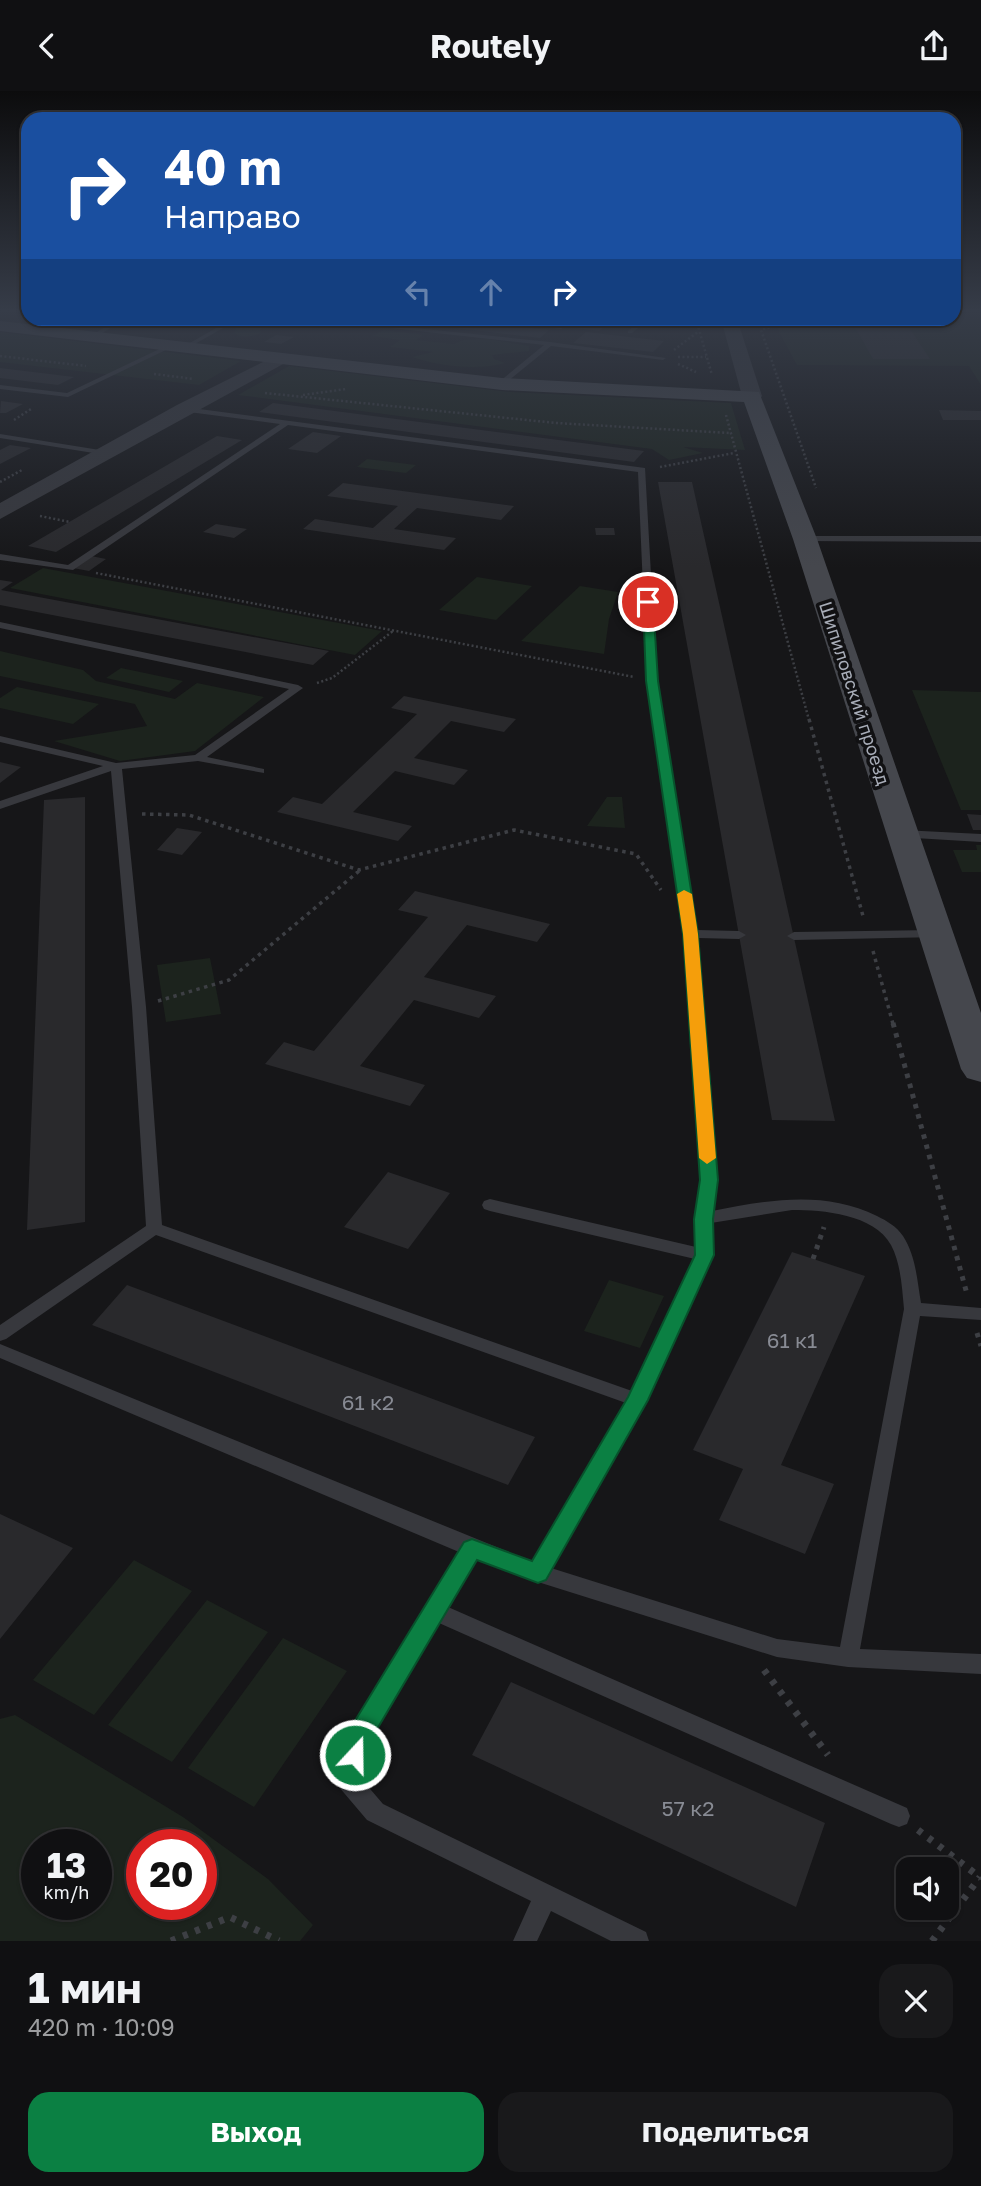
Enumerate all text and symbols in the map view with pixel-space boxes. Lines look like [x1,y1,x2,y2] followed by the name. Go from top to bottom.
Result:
[28,27,66,65] icon: back
[430,27,551,65] text: Routely
[915,27,953,65] icon: share
[164,137,282,196] text: 40 m
[49,140,140,231] icon: right
[164,197,301,235] text: Направо
[399,273,437,311] icon: left
[472,273,510,311] icon: ahead
[545,273,583,311] icon: right
[618,572,678,632] pin
[629,583,667,621] icon: arrive
[815,598,895,788] street label: Шипиловский проезд
[767,1327,817,1353] house number: 61 к1
[342,1389,394,1415] house number: 61 к2
[318,1718,392,1792] position arrow
[662,1795,714,1821] house number: 57 к2
[126,1829,217,1920] speed limit sign: 20
[47,1844,86,1886] text: 13
[896,1857,959,1920] map controls
[896,1857,959,1920] button: sound
[44,1881,89,1903] text: km/h
[28,1962,142,2012] text: 1 мин
[879,1964,953,2038] button: close
[28,2013,175,2041] text: 420 m · 10:09
[28,2092,484,2172] button: Выход
[498,2092,953,2172] button: Поделиться

